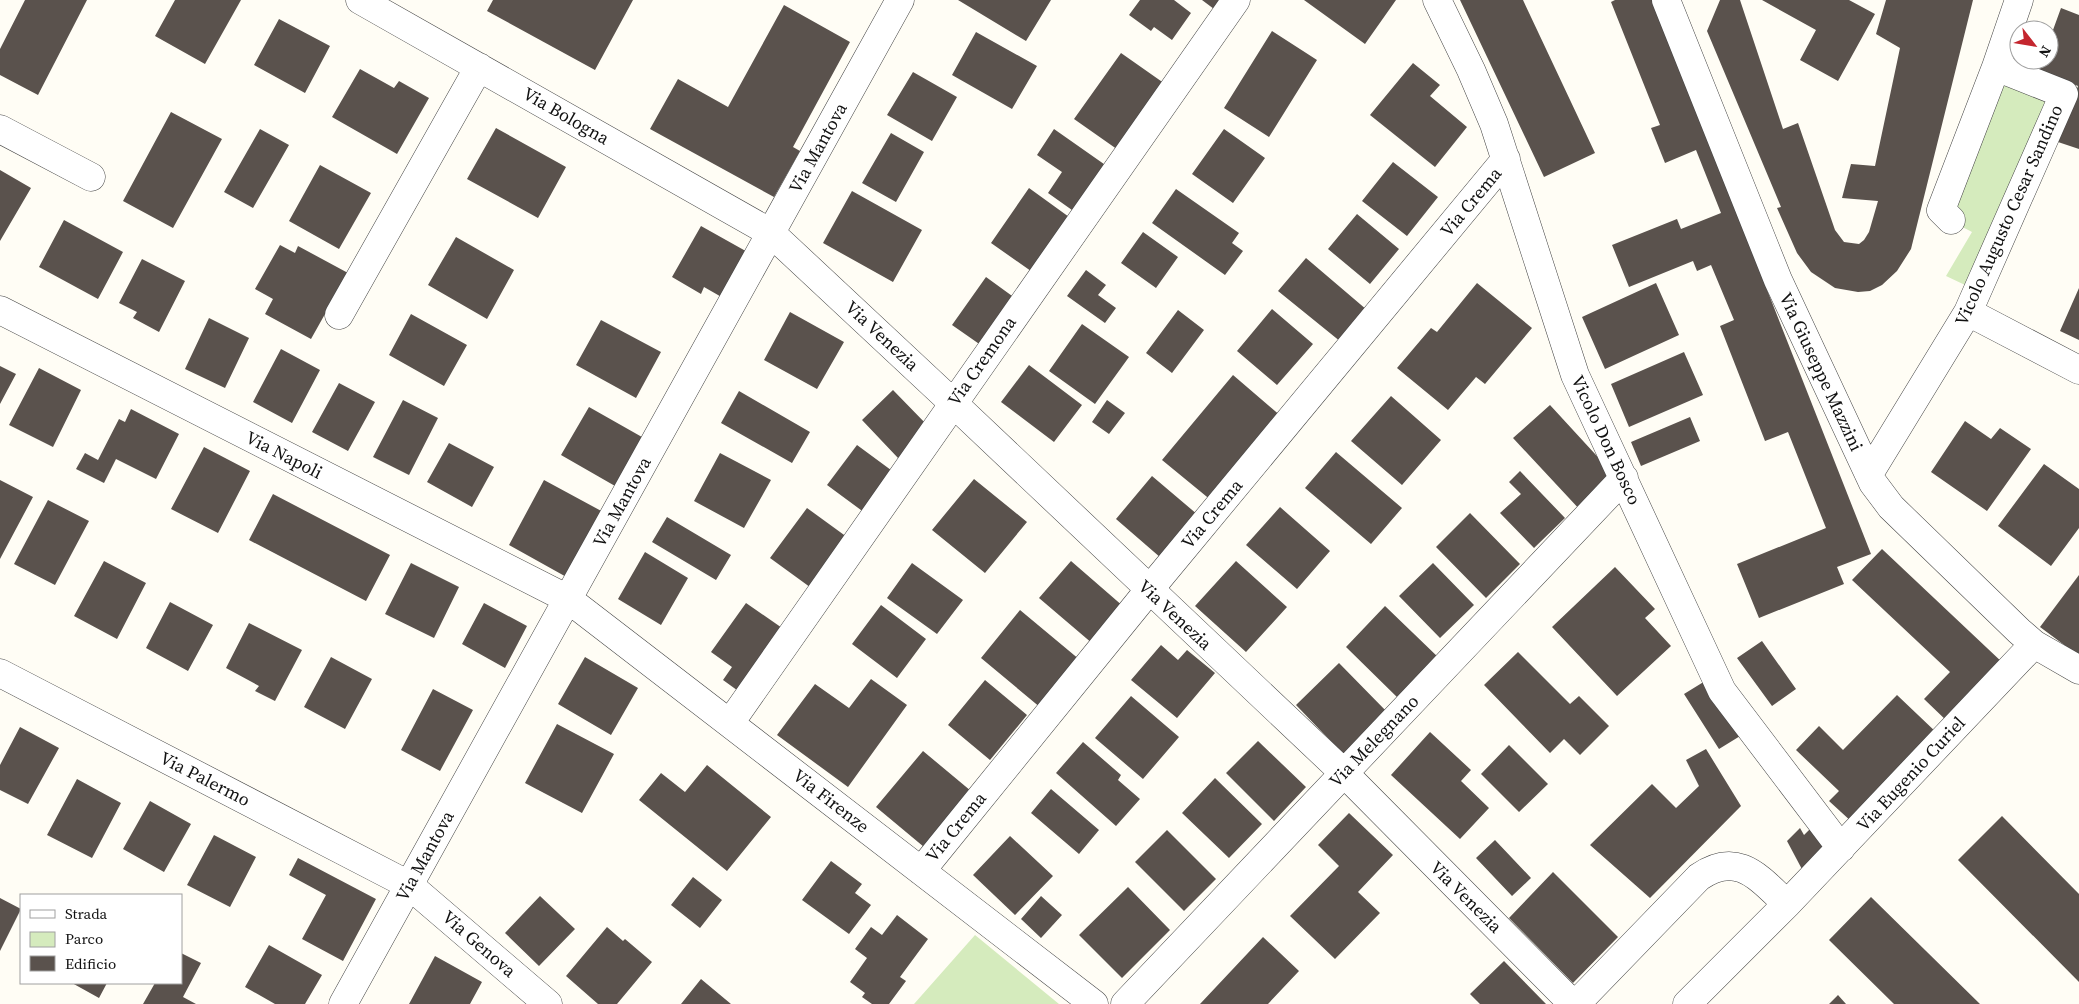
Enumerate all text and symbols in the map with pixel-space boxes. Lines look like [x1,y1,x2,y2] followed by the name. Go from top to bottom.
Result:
[2009,20,2059,70] north arrow
[2034,42,2056,61] text: N
[518,81,615,151] street label: Via Bologna
[782,97,853,197] street label: Via Mantova
[1948,100,2069,329] street label: Vicolo Augusto Cesar Sandino
[1434,161,1508,242] street label: Via Crema
[1774,288,1869,455] street label: Via Giuseppe Mazzini
[840,295,925,377] street label: Via Venezia
[941,310,1022,411] street label: Via Cremona
[1565,371,1647,509] street label: Vicolo Don Bosco
[242,425,327,485] street label: Via Napoli
[586,451,657,551] street label: Via Mantova
[1175,473,1249,554] street label: Via Crema
[1133,574,1218,656] street label: Via Venezia
[1323,689,1424,792] street label: Via Melegnano
[1851,711,1971,837] street label: Via Eugenio Curiel
[156,745,255,812] street label: Via Palermo
[788,763,875,838] street label: Via Firenze
[920,786,992,867] street label: Via Crema
[389,805,460,905] street label: Via Mantova
[1425,855,1509,939] street label: Via Venezia
[20,894,182,984] legend
[65,903,108,924] text: Strada
[437,904,522,983] street label: Via Genova
[65,928,103,949] text: Parco
[65,953,116,974] text: Edificio

